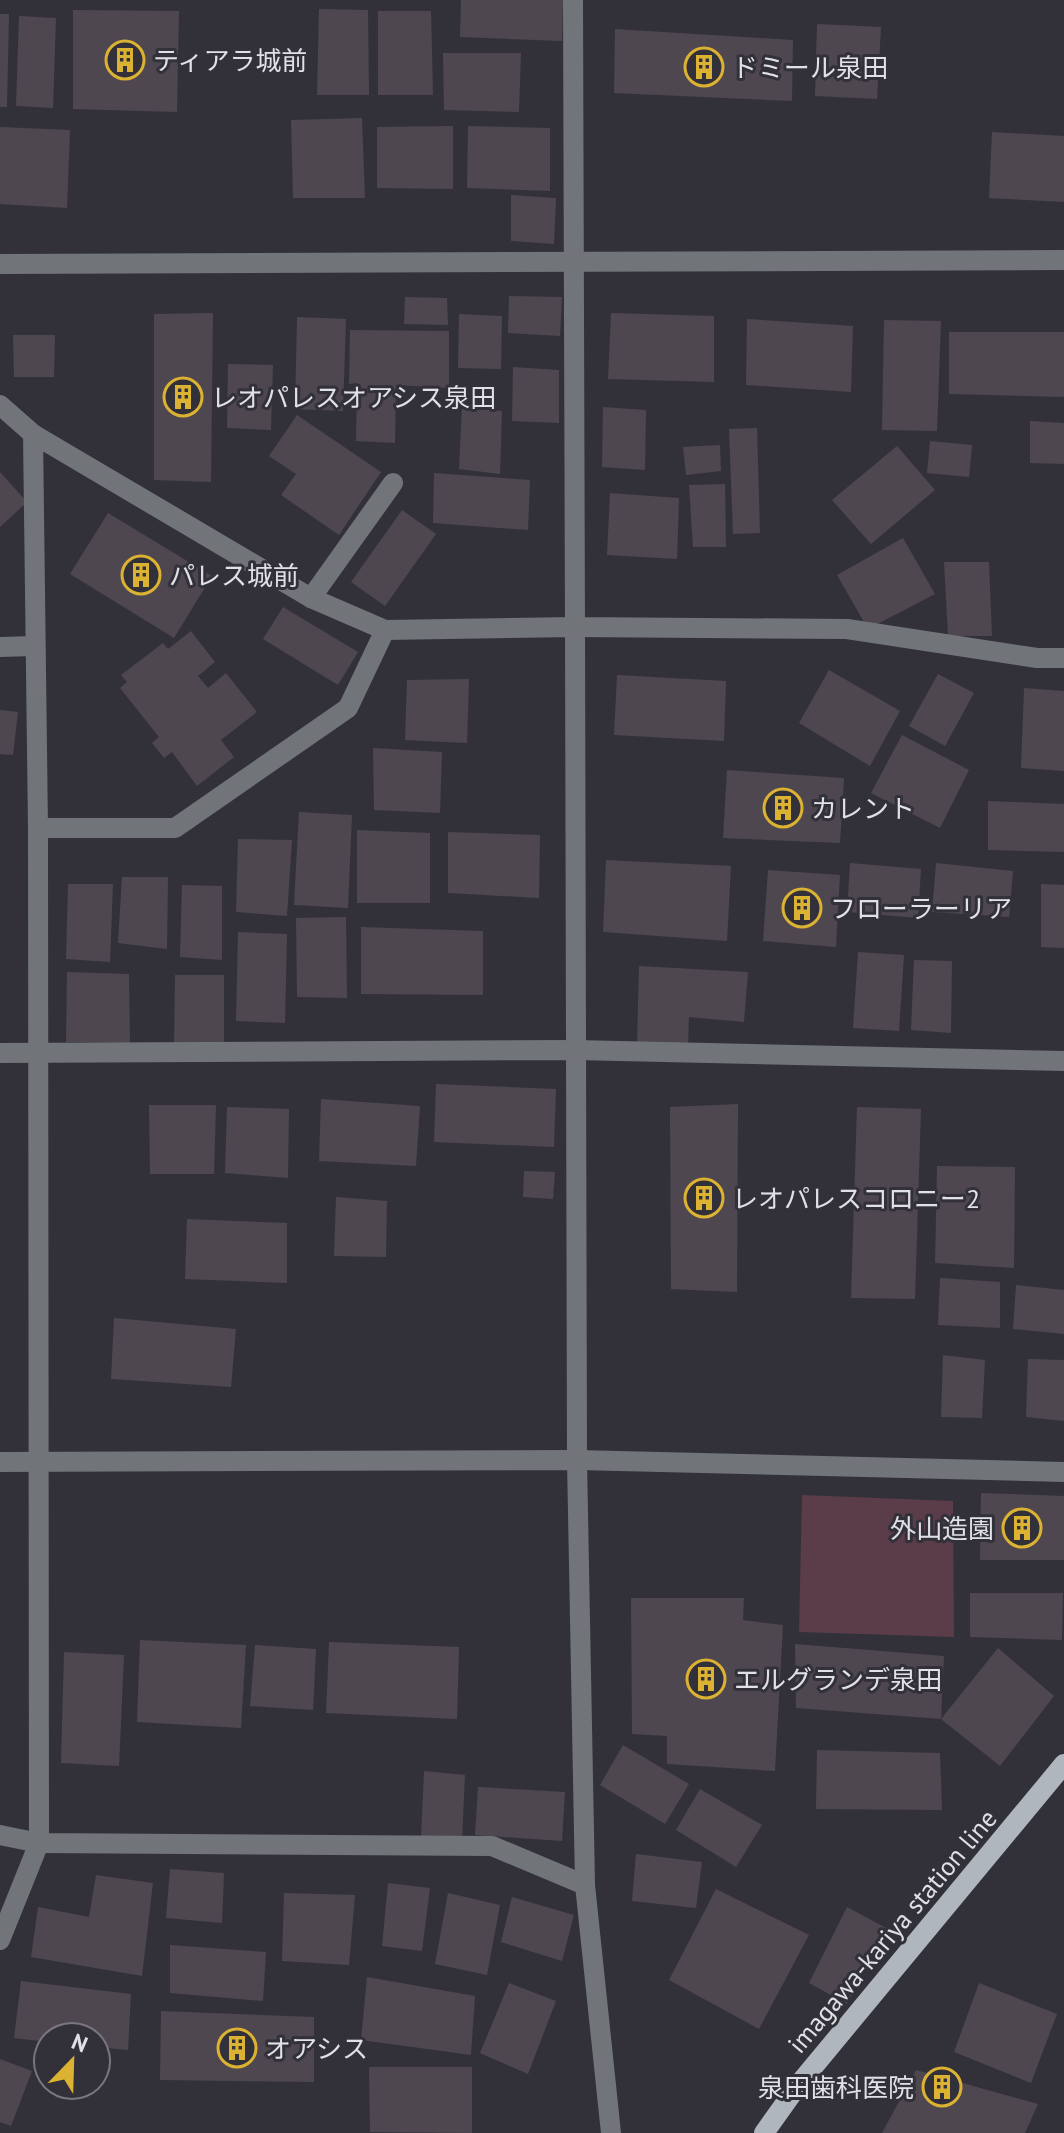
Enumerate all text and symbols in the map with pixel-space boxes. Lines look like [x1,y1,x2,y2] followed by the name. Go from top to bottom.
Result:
[104,39,146,81] building icon: ティアラ城前
[153,44,307,77] place label: ティアラ城前
[683,46,725,88] building icon: ドミール泉田
[732,51,888,84] place label: ドミール泉田
[162,376,204,418] building icon: レオパレスオアシス泉田
[211,381,496,414] place label: レオパレスオアシス泉田
[120,554,162,596] building icon: パレス城前
[169,559,299,592] place label: パレス城前
[762,787,804,829] building icon: カレント
[811,792,915,825] place label: カレント
[781,887,823,929] building icon: フローラーリア
[830,892,1012,925] place label: フローラーリア
[683,1177,725,1219] building icon: レオパレスコロニー2
[732,1182,980,1215] place label: レオパレスコロニー2
[1001,1507,1043,1549] building icon: 外山造園
[890,1512,994,1545] place label: 外山造園
[685,1658,727,1700] building icon: エルグランデ泉田
[734,1663,942,1696] place label: エルグランデ泉田
[780,1802,1004,2060] street label: imagawa-kariya station line
[32,2021,112,2101] north arrow
[68,2027,92,2058] text: N
[216,2027,258,2069] building icon: オアシス
[265,2032,368,2065] place label: オアシス
[921,2066,963,2108] building icon: 泉田歯科医院
[758,2071,914,2104] place label: 泉田歯科医院

